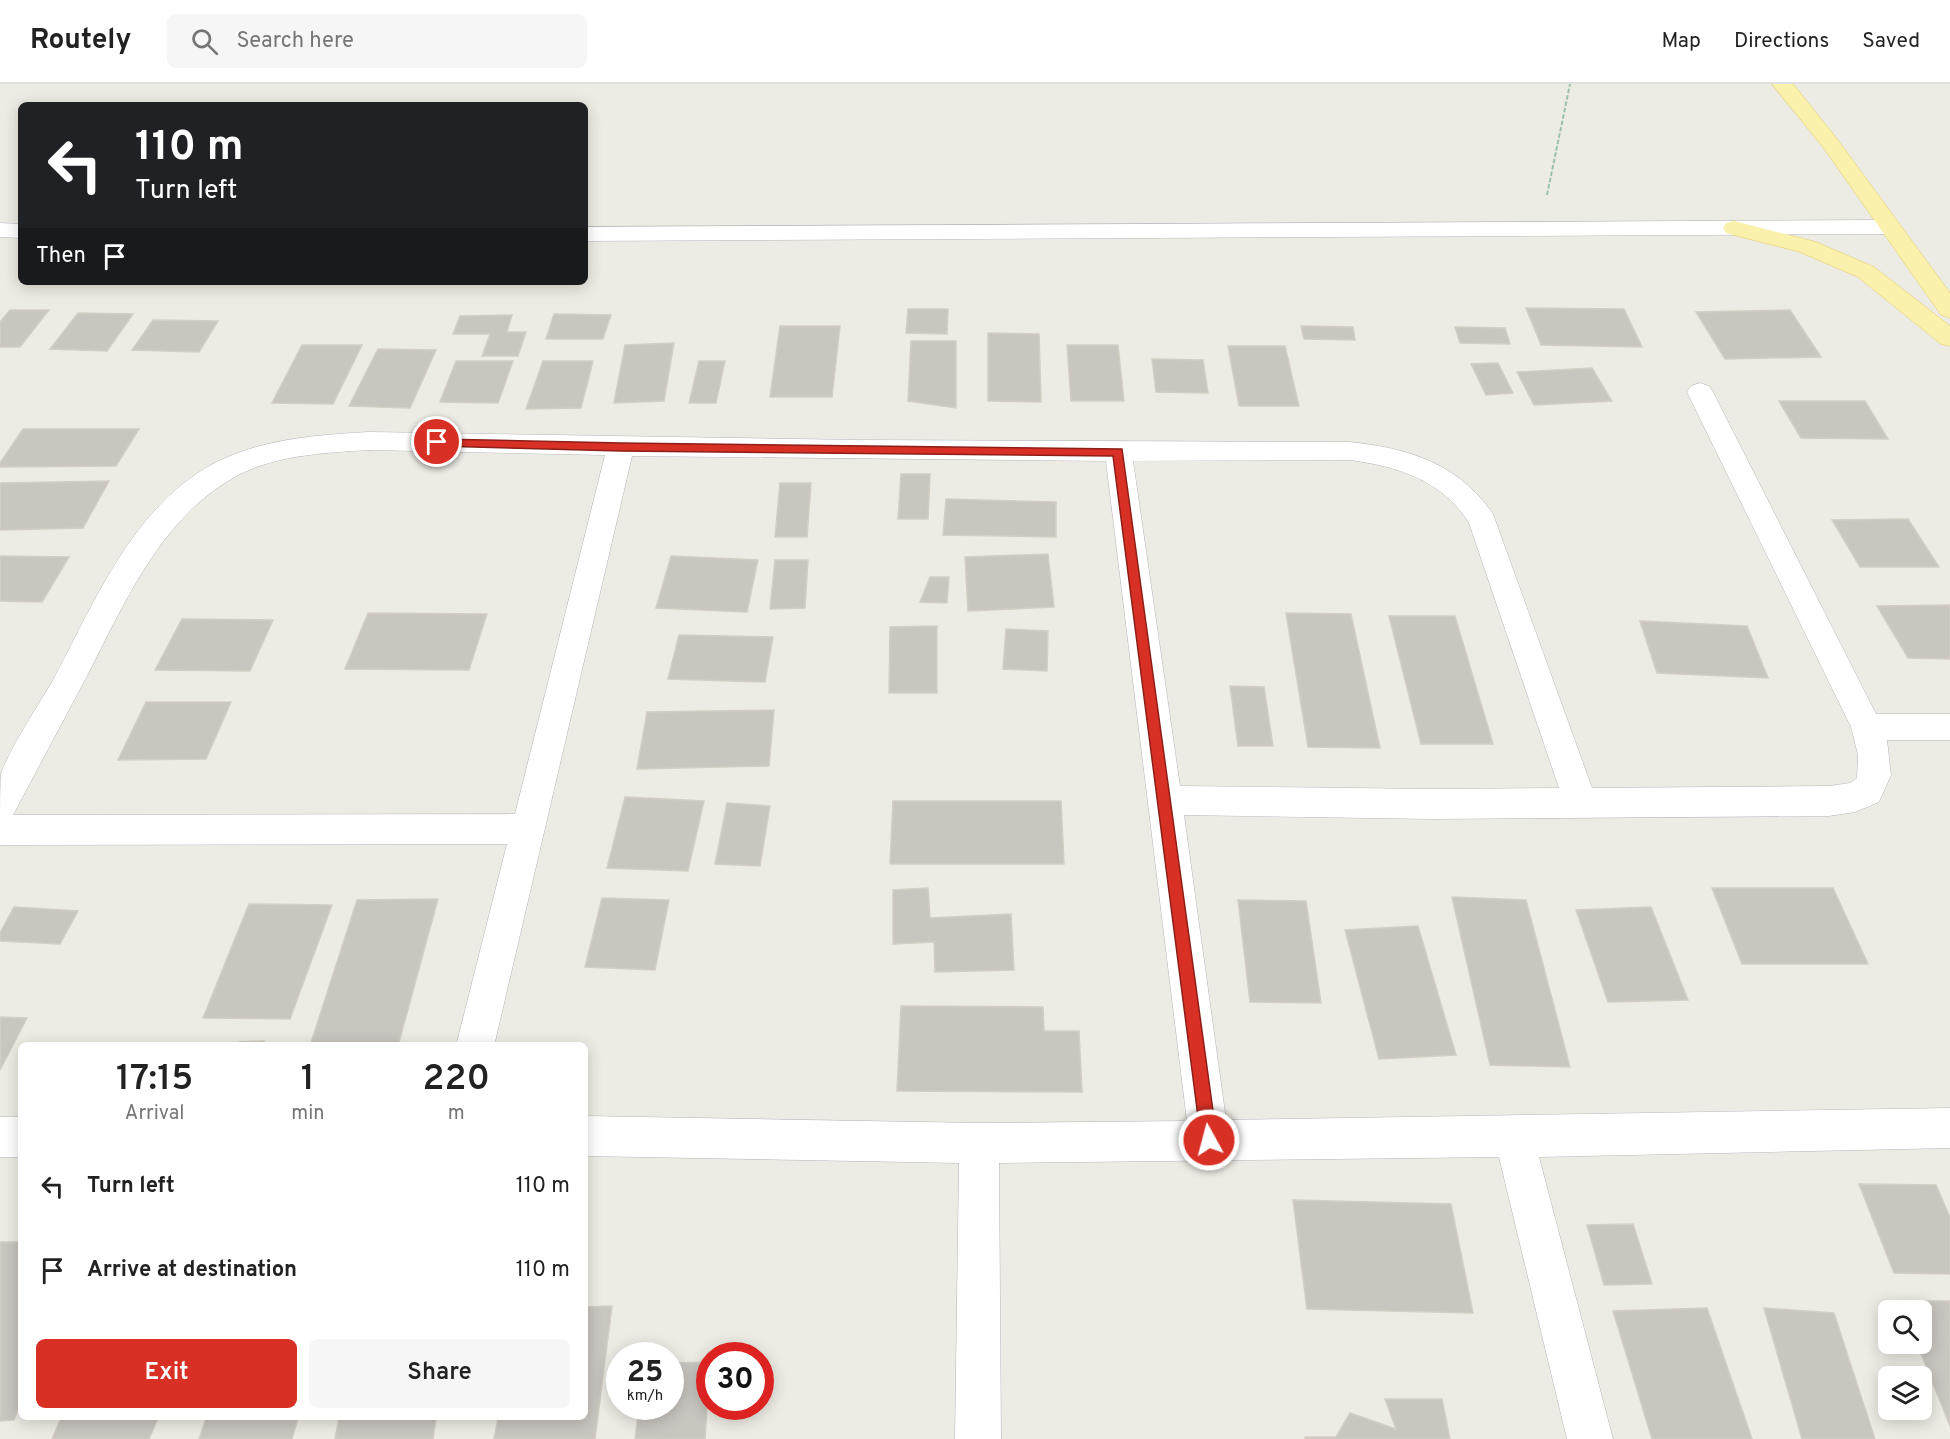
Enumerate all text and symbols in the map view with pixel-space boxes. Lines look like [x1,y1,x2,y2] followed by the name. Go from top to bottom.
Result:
[167,14,587,68] search box
[30,23,131,59] text: Routely
[188,25,221,58] icon: search
[236,28,354,55] text: Search here
[1661,28,1701,55] text: Map
[1734,28,1829,55] text: Directions
[1862,28,1920,55] text: Saved
[135,122,244,175] text: 110 m
[36,126,114,204] icon: left
[135,174,237,208] text: Turn left
[98,240,131,273] icon: arrive
[36,243,86,270] text: Then
[411,416,462,467] pin
[420,425,453,458] icon: arrive
[116,1057,193,1103] text: 17:15
[301,1057,315,1103] text: 1
[422,1057,490,1103] text: 220
[125,1101,184,1127] text: Arrival
[291,1101,325,1127] text: min
[448,1101,465,1127] text: m
[1177,1108,1241,1172] position arrow
[36,1170,69,1203] icon: left
[87,1173,175,1200] text: Turn left
[516,1173,570,1200] text: 110 m
[36,1254,69,1287] icon: arrive
[87,1257,297,1284] text: Arrive at destination
[516,1257,570,1284] text: 110 m
[1878,1300,1932,1420] map controls
[1878,1300,1932,1354] button: search
[36,1339,297,1408] button: Exit
[309,1339,570,1408] button: Share
[696,1342,774,1420] speed limit sign: 30
[627,1355,663,1392] text: 25
[1878,1366,1932,1420] button: layers
[627,1387,663,1406] text: km/h

